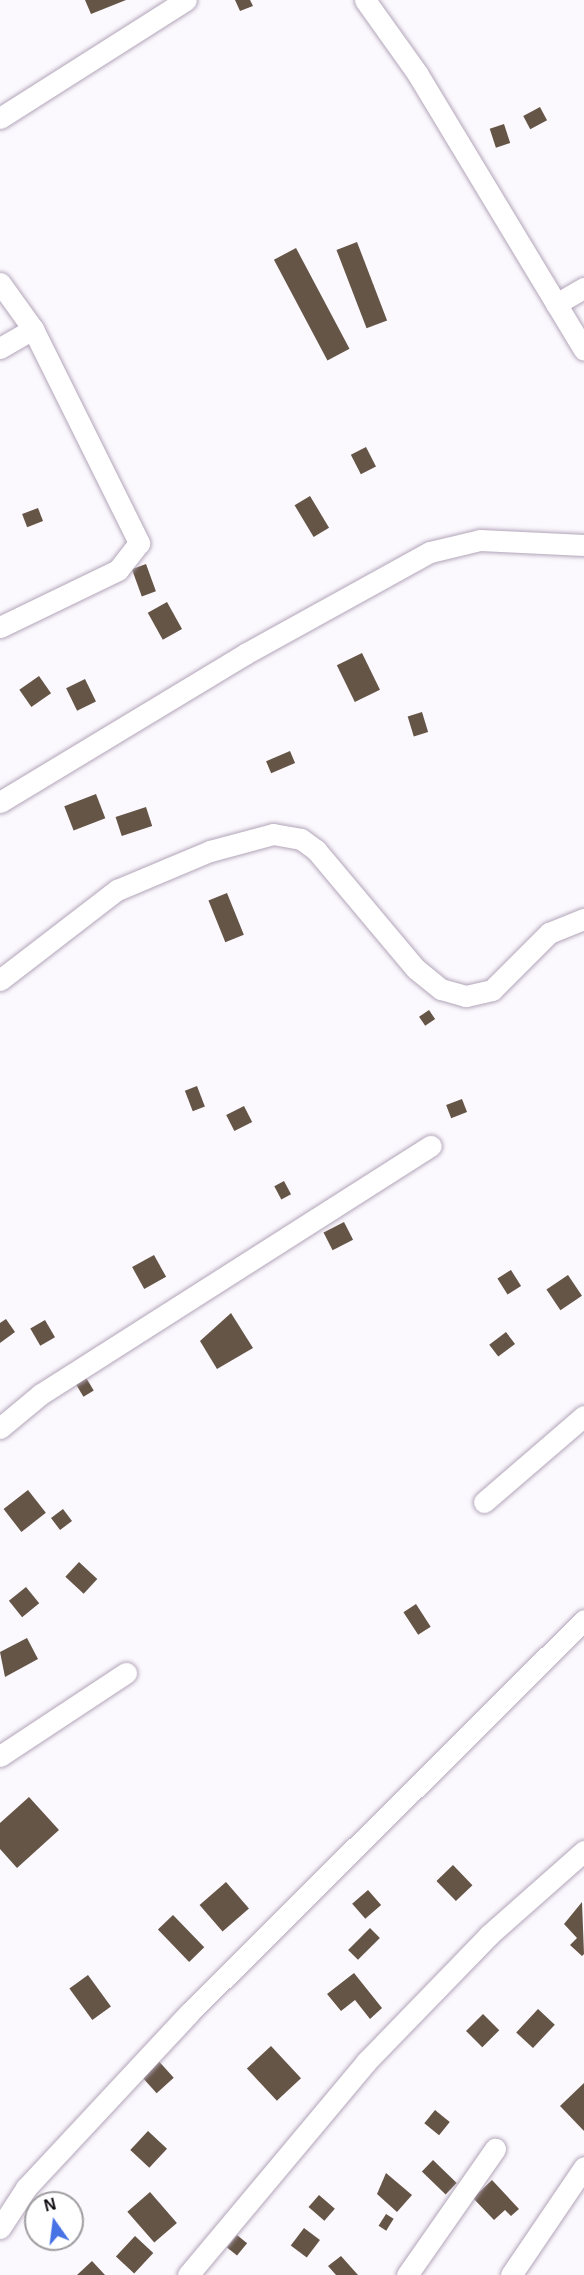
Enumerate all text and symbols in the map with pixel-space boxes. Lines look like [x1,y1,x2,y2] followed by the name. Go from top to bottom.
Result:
[24,2191,84,2251] north arrow
[42,2195,58,2215] text: N

